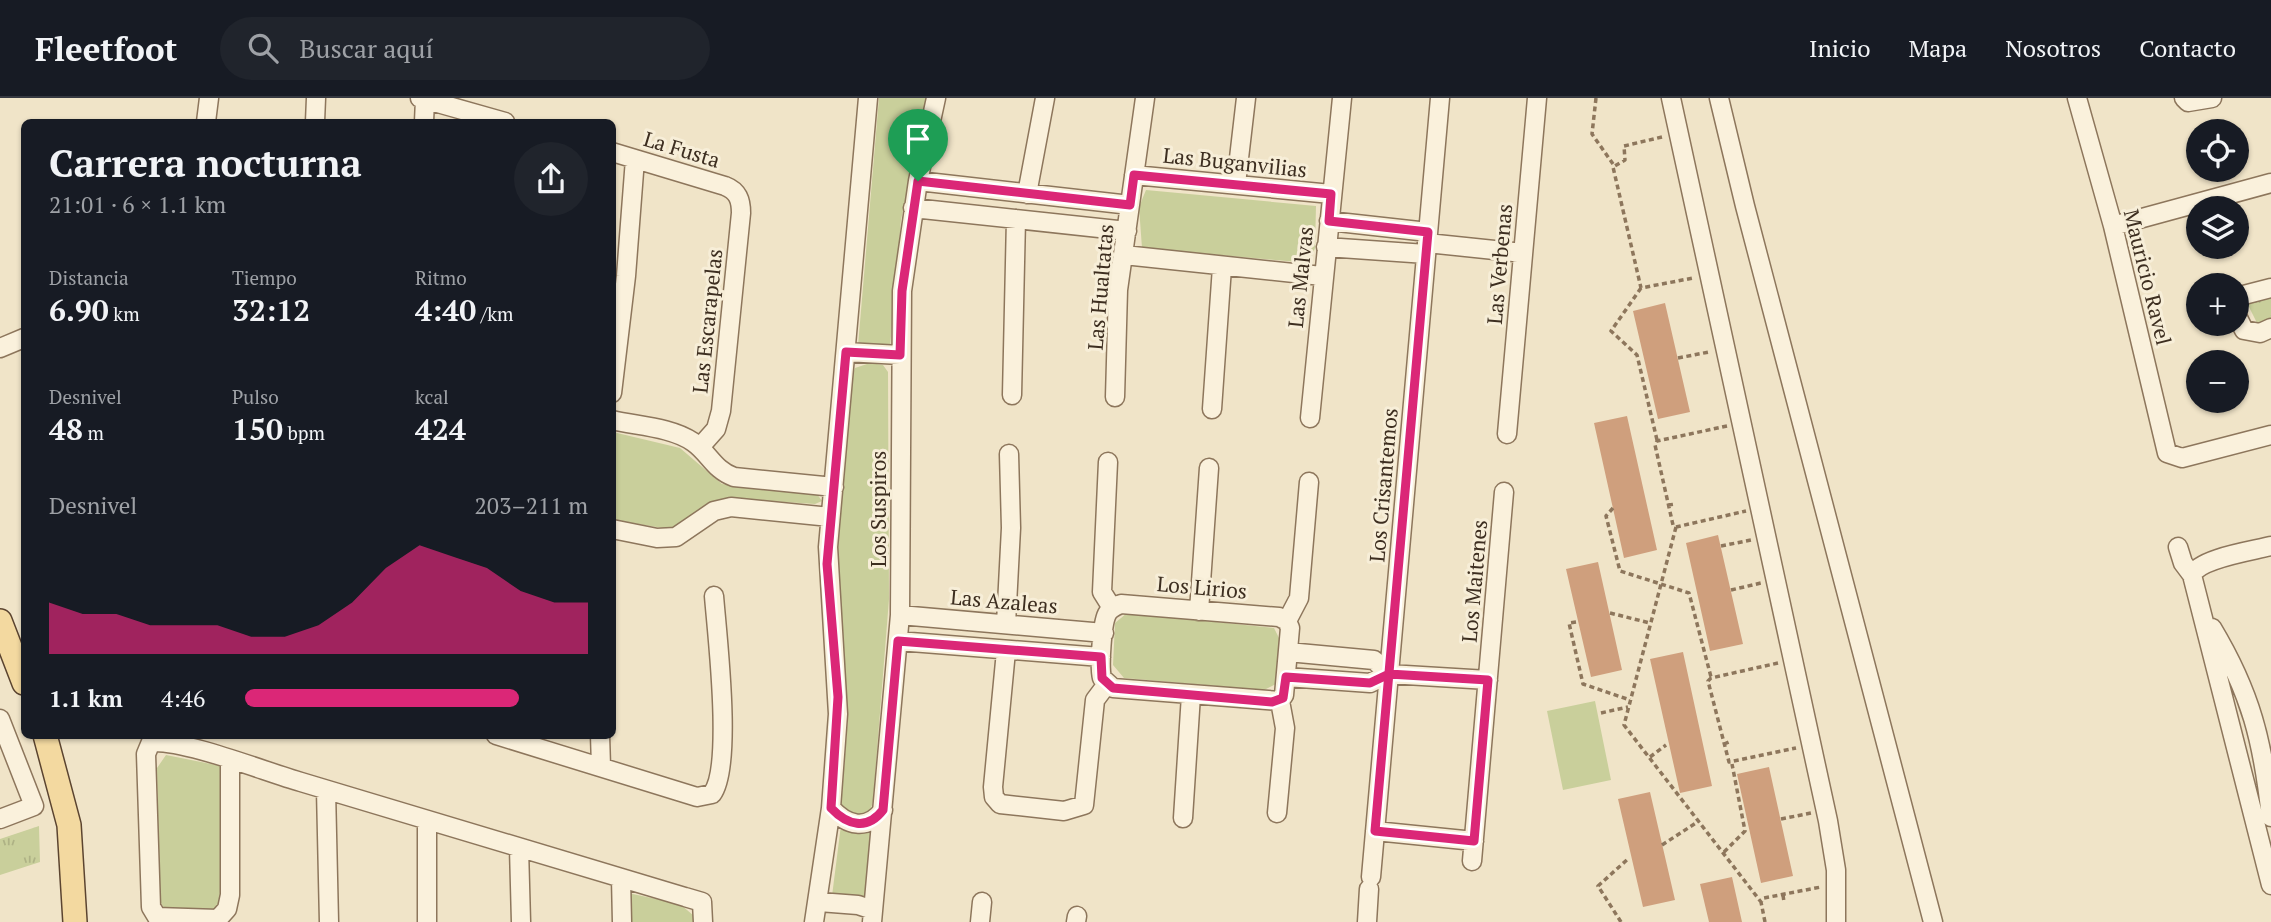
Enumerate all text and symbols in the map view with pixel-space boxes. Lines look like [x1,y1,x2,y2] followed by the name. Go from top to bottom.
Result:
[220,17,710,80] search box
[35,27,178,70] text: Fleetfoot
[244,29,282,67] icon: search
[300,31,433,65] text: Buscar aquí
[1809,32,1871,64] text: Inicio
[1909,32,1967,64] text: Mapa
[2005,32,2101,64] text: Nosotros
[2139,32,2236,64] text: Contacto
[888,109,948,181] pin
[2186,119,2249,413] map controls
[2186,119,2249,182] button: locate
[899,120,937,158] icon: arrive
[641,124,724,174] street label: La Fusta
[49,138,362,188] text: Carrera nocturna
[1162,141,1308,183] street label: Las Buganvilias
[514,142,588,216] button: share
[49,189,226,220] text: 21:01 · 6 × 1.1 km
[2186,196,2249,259] button: layers
[1480,203,1518,325] street label: Las Verbenas
[2118,206,2178,348] street label: Mauricio Ravel
[1081,223,1119,351] street label: Las Hualtatas
[1281,225,1319,329] street label: Las Malvas
[685,247,729,395] street label: Las Escarapelas
[49,265,129,290] text: Distancia
[232,265,297,290] text: Tiempo
[415,265,467,290] text: Ritmo
[2186,273,2249,336] button: +
[49,290,109,330] text: 6.90
[232,290,310,330] text: 32:12
[415,290,476,330] text: 4:40
[109,301,140,326] text: km
[476,301,514,326] text: /km
[2186,350,2249,413] button: −
[49,384,122,409] text: Desnivel
[232,384,279,409] text: Pulso
[415,384,449,409] text: kcal
[1362,407,1404,563] street label: Los Crisantemos
[49,409,83,449] text: 48
[232,409,283,449] text: 150
[415,409,466,449] text: 424
[83,420,104,445] text: m
[283,420,325,445] text: bpm
[864,451,892,567] street label: Los Suspiros
[49,490,137,521] text: Desnivel
[475,490,588,521] text: 203–211 m
[1455,519,1493,643] street label: Los Maitenes
[1156,569,1248,605] street label: Los Lirios
[949,582,1059,620] street label: Las Azaleas
[49,683,123,714] text: 1.1 km
[161,683,205,714] text: 4:46

